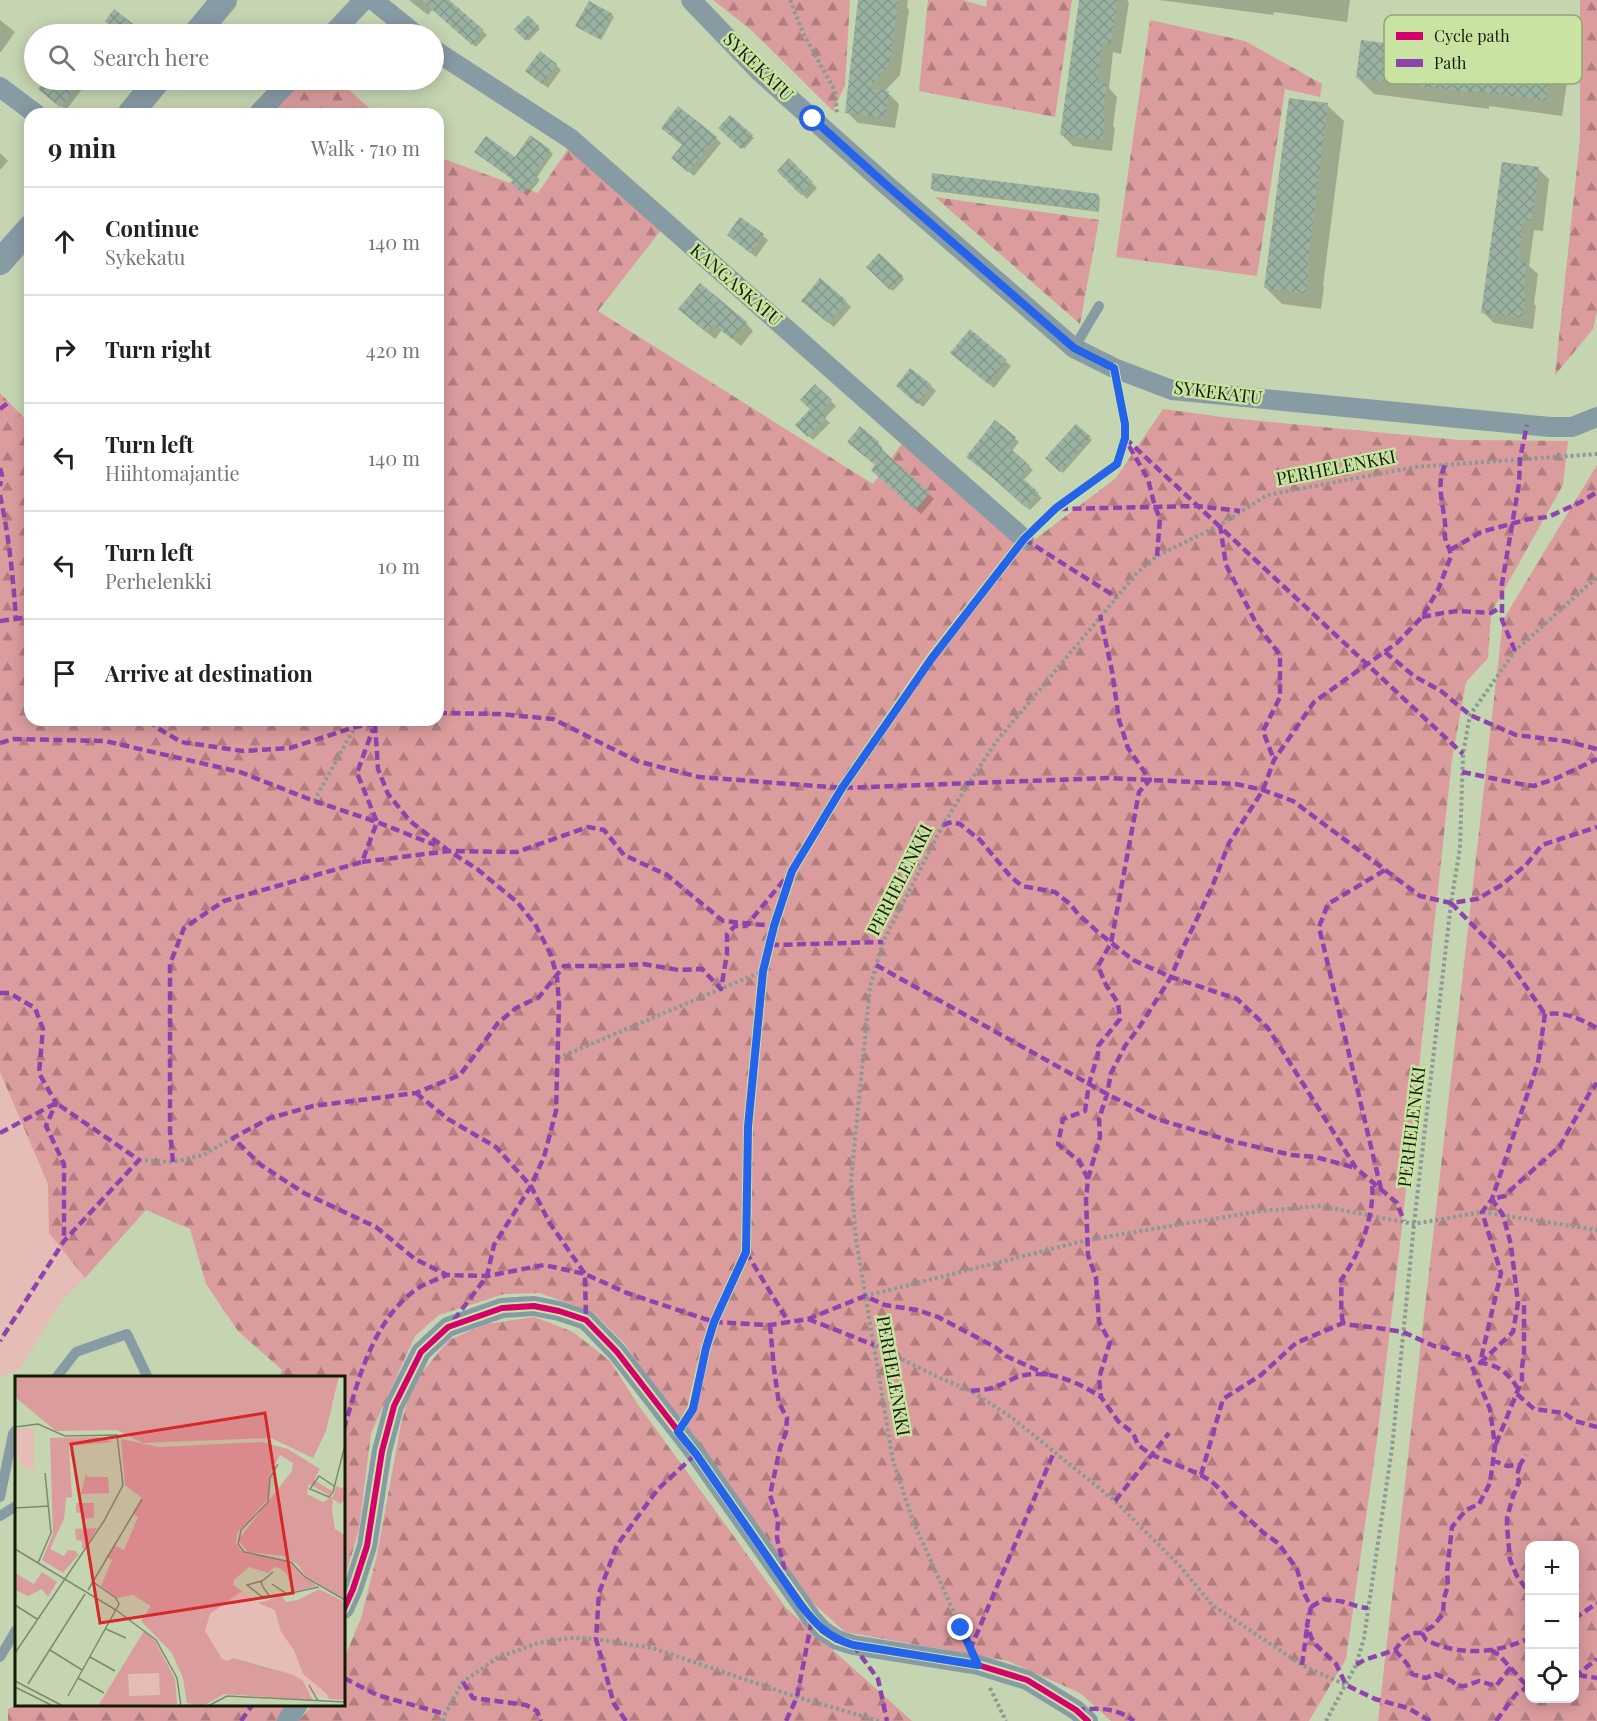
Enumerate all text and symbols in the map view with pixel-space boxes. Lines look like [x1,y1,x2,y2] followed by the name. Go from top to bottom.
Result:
[1384,15,1582,84] legend
[24,24,444,90] search box
[1434,25,1510,46] text: Cycle path
[718,27,799,106] street label: SYKEKATU
[45,41,78,74] icon: search
[93,42,209,72] text: Search here
[1434,52,1467,73] text: Path
[799,105,825,131] route start
[48,130,116,165] text: 9 min
[311,134,420,161] text: Walk · 710 m
[105,213,199,243] text: Continue
[48,225,81,258] icon: ahead
[368,228,420,255] text: 140 m
[685,238,788,331] street label: KANGASKATU
[105,243,185,270] text: Sykekatu
[48,333,81,366] icon: right
[105,334,211,364] text: Turn right
[366,336,420,363] text: 420 m
[1173,375,1264,409] street label: SYKEKATU
[105,429,194,459] text: Turn left
[48,441,81,474] icon: left
[368,444,420,471] text: 140 m
[1274,444,1398,490] street label: PERHELENKKI
[105,459,240,486] text: Hiihtomajantie
[105,537,194,567] text: Turn left
[48,549,81,582] icon: left
[378,552,420,579] text: 10 m
[105,567,212,594] text: Perhelenkki
[48,657,81,690] icon: arrive
[105,658,313,688] text: Arrive at destination
[861,820,937,939] street label: PERHELENKKI
[1392,1065,1430,1189] street label: PERHELENKKI
[872,1314,916,1438] street label: PERHELENKKI
[15,1376,345,1706] inset map
[1525,1541,1579,1703] map controls
[1525,1541,1579,1595] button: +
[1525,1595,1579,1649] button: −
[947,1614,973,1640] route end
[1525,1649,1579,1703] button: locate

